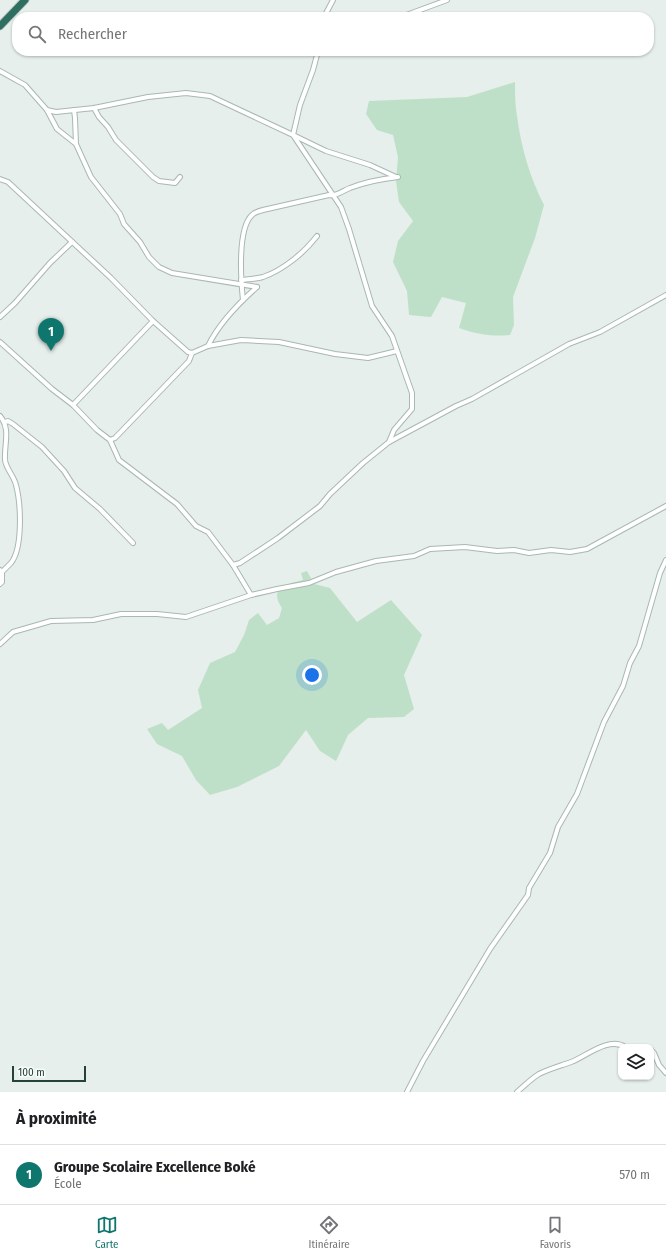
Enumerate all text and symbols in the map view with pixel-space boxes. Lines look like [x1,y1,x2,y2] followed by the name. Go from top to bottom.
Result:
[12,12,654,56] search box
[26,23,48,45] icon: search
[58,25,127,43] text: Rechercher
[38,318,64,351] pin: 1
[302,665,322,685] your location
[618,1044,654,1080] map controls
[618,1044,654,1080] button: layers
[12,1064,86,1083] scale bar
[18,1066,45,1079] text: 100 m
[16,1108,97,1129] text: À proximité
[54,1158,256,1176] text: Groupe Scolaire Excellence Boké
[26,1167,32,1182] text: 1
[619,1167,650,1182] text: 570 m
[54,1176,82,1191] text: École
[95,1214,119,1251] tab: Carte
[309,1214,350,1251] tab: Itinéraire
[540,1214,571,1251] tab: Favoris

